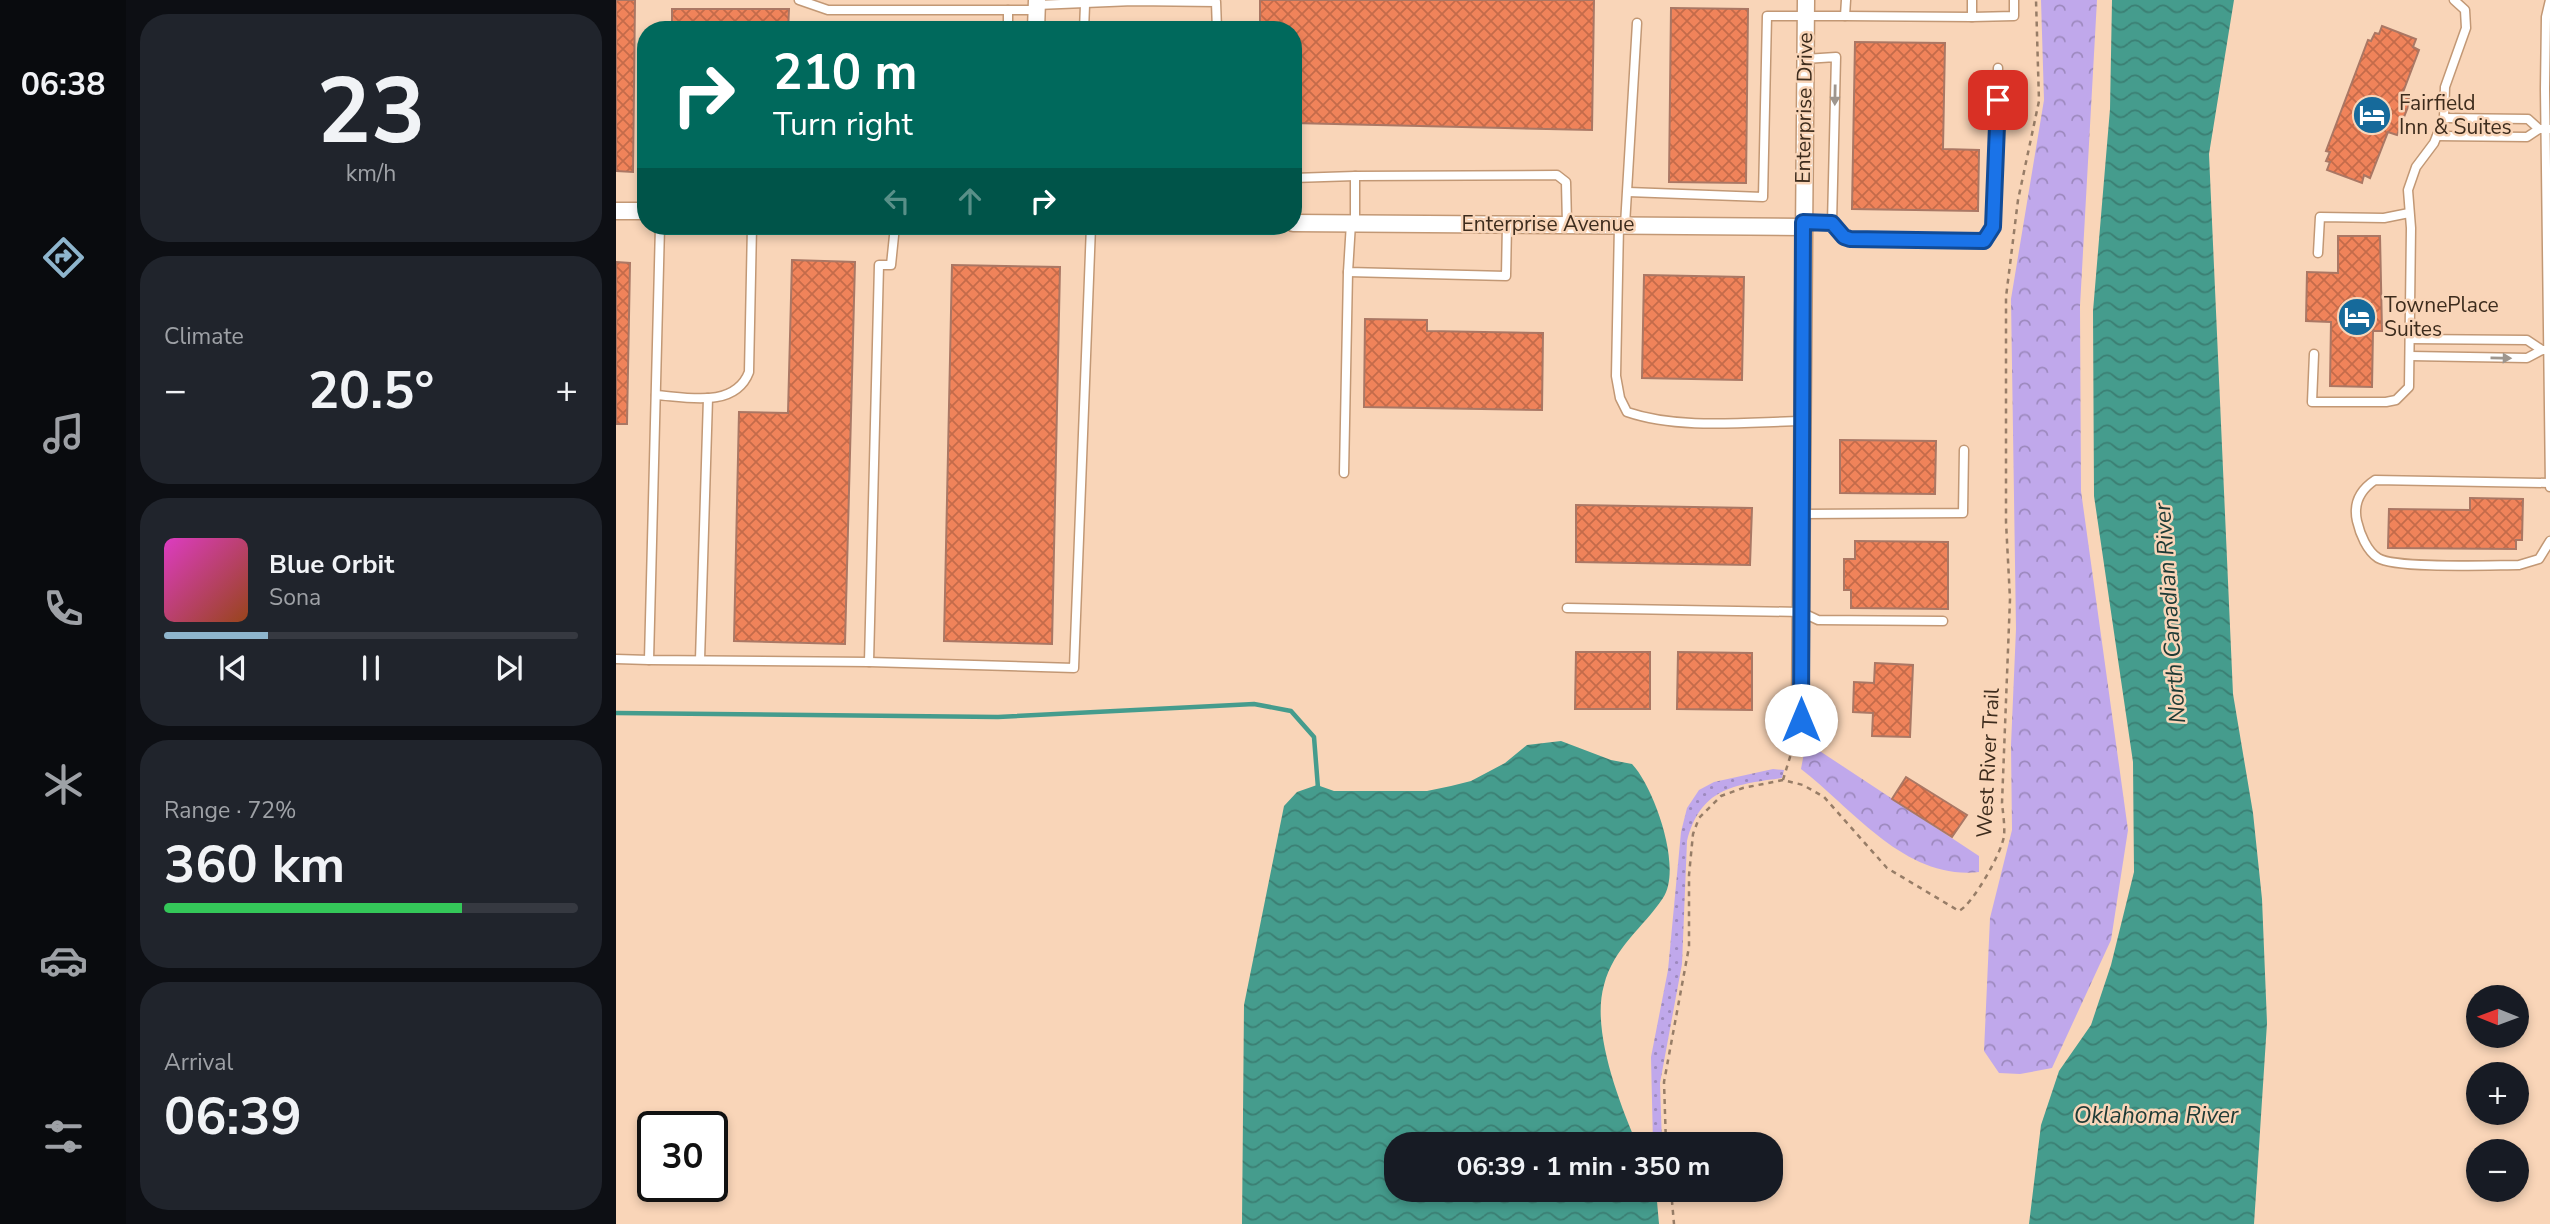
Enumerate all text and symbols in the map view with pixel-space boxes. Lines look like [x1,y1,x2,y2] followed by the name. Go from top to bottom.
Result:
[1789,32,1819,184] street label: Enterprise Drive
[773,39,917,106] text: 210 m
[658,49,749,140] icon: right
[316,50,426,174] text: 23
[21,63,105,106] text: 06:38
[1968,70,2028,130] pin
[1979,81,2017,119] icon: arrive
[1830,84,1841,106] one-way arrow
[2399,89,2512,141] place label: Fairfield Inn & Suites
[2351,94,2393,136] hotel icon: Fairfield Inn & Suites
[773,103,913,146] text: Turn right
[346,158,396,189] text: km/h
[878,182,916,220] icon: left
[951,182,989,220] icon: ahead
[1024,182,1062,220] icon: right
[1462,210,1634,238] street label: Enterprise Avenue
[39,233,88,282] icon: directions
[2384,291,2499,343] place label: TownePlace Suites
[2336,296,2378,338] hotel icon: TownePlace Suites
[164,321,244,352] text: Climate
[2491,352,2513,364] one-way arrow
[308,355,434,426] text: 20.5°
[164,365,187,416] text: −
[555,365,578,416] text: +
[39,409,88,458] icon: music
[2147,501,2193,724] water label: North Canadian River
[269,547,394,582] text: Blue Orbit
[269,582,321,613] text: Sona
[39,584,88,633] icon: phone
[214,649,252,687] icon: previous
[352,649,390,687] icon: pause
[490,649,528,687] icon: next
[1764,683,1838,757] position arrow
[1970,687,2006,839] street label: West River Trail
[39,760,88,809] icon: climate
[164,795,296,826] text: Range · 72%
[164,829,345,900] text: 360 km
[39,936,88,985] icon: car
[2466,985,2529,1048] north arrow
[2466,985,2529,1202] map controls
[164,1047,233,1078] text: Arrival
[2466,1062,2529,1125] button: +
[164,1081,302,1152] text: 06:39
[2074,1100,2239,1131] water label: Oklahoma River
[637,1111,728,1202] speed limit sign: 30
[39,1112,88,1161] icon: filters
[2466,1139,2529,1202] button: −
[1457,1149,1710,1184] text: 06:39 · 1 min · 350 m

